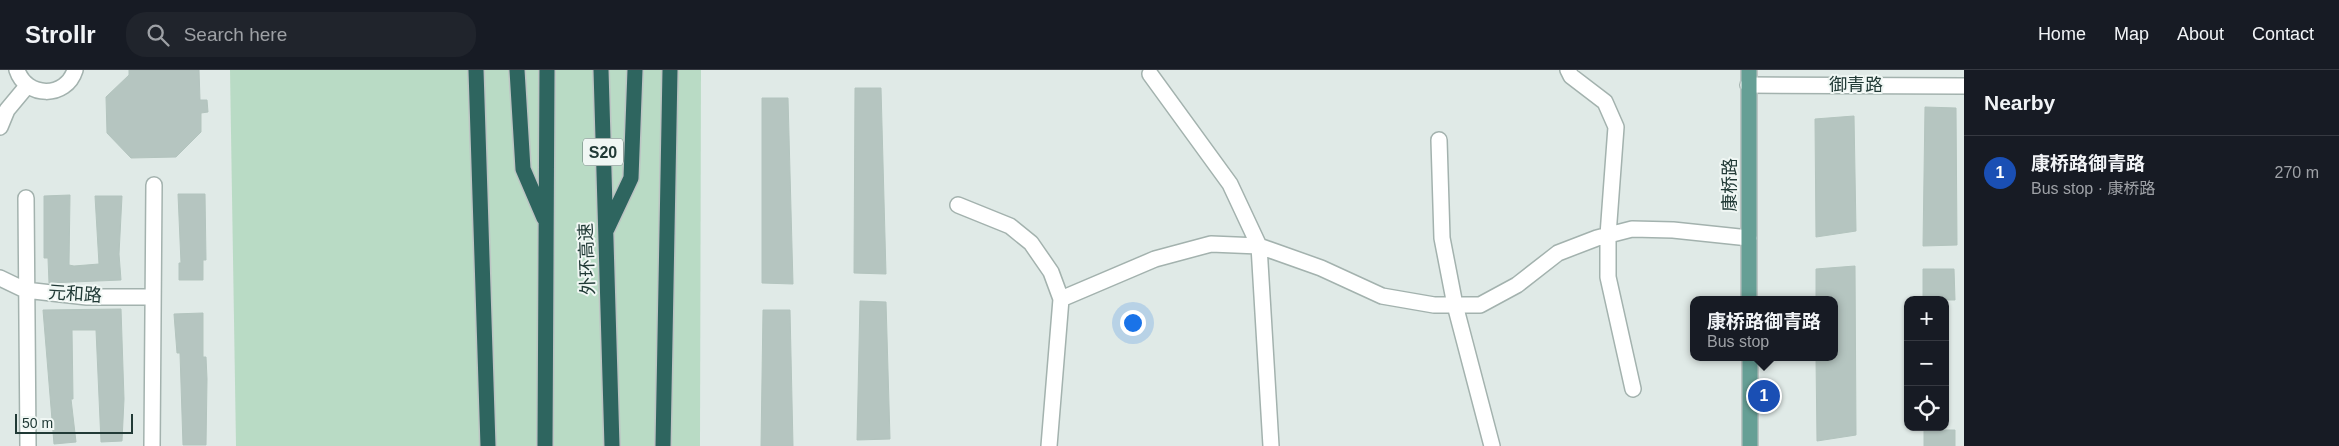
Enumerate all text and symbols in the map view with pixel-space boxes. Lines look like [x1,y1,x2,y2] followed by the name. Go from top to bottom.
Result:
[126,12,476,57] search box
[25,21,96,48] text: Strollr
[144,21,172,49] icon: search
[184,24,287,45] text: Search here
[2038,24,2086,44] text: Home
[2114,24,2149,44] text: Map
[2177,24,2224,44] text: About
[2252,24,2314,44] text: Contact
[1829,75,1883,95] street label: 御青路
[1984,91,2055,114] text: Nearby
[583,138,623,165] road number: S20
[2031,153,2145,174] text: 康桥路御青路
[1720,158,1740,212] street label: 康桥路
[1996,164,2004,181] text: 1
[2275,164,2319,181] text: 270 m
[2031,180,2155,197] text: Bus stop · 康桥路
[576,223,598,295] street label: 外环高速
[47,282,103,306] street label: 元和路
[1690,296,1838,361] popup
[1904,296,1949,431] map controls
[1904,296,1949,341] button: +
[1120,310,1146,336] your location
[1707,311,1821,332] text: 康桥路御青路
[1707,333,1769,350] text: Bus stop
[1904,341,1949,386] button: −
[1748,377,1780,415] pin: 1
[1904,386,1949,431] button: locate
[15,411,132,434] scale bar
[22,415,53,431] text: 50 m

